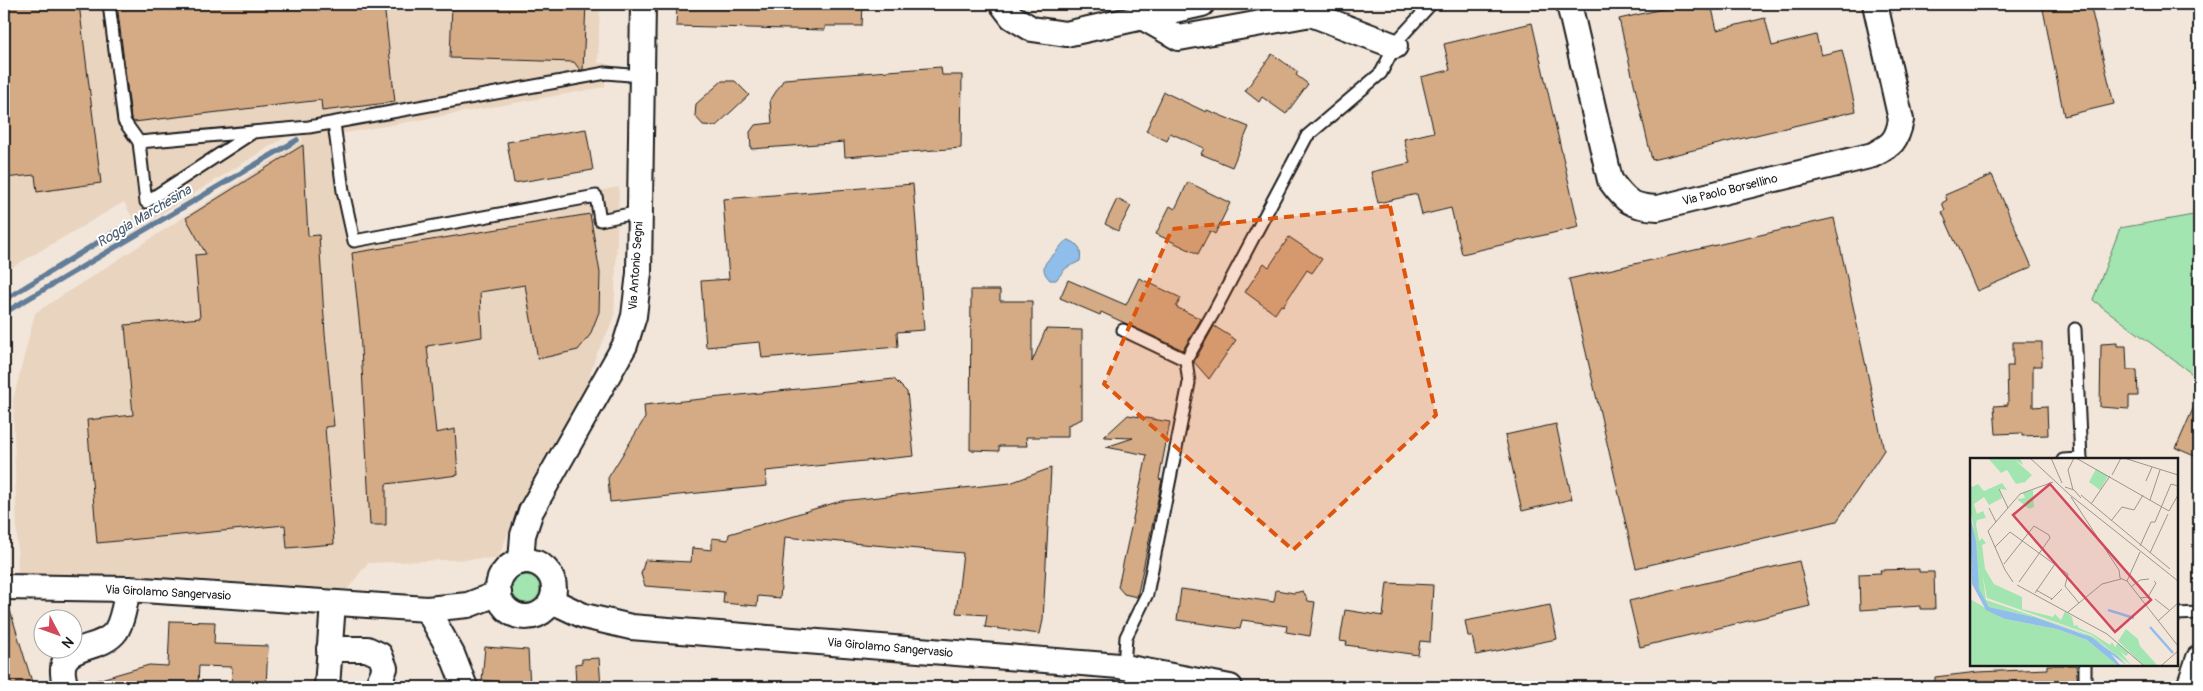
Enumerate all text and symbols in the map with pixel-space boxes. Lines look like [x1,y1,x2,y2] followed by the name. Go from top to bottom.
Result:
[1681,171,1780,209] street label: Via Paolo Borsellino
[94,180,195,251] water label: Roggia Marchesina
[625,221,647,311] street label: Via Antonio Segni
[1970,458,2178,666] inset map
[104,582,232,604] street label: Via Girolamo Sangervasio
[32,608,82,658] north arrow
[58,633,77,651] text: N
[826,635,954,661] street label: Via Girolamo Sangervasio

